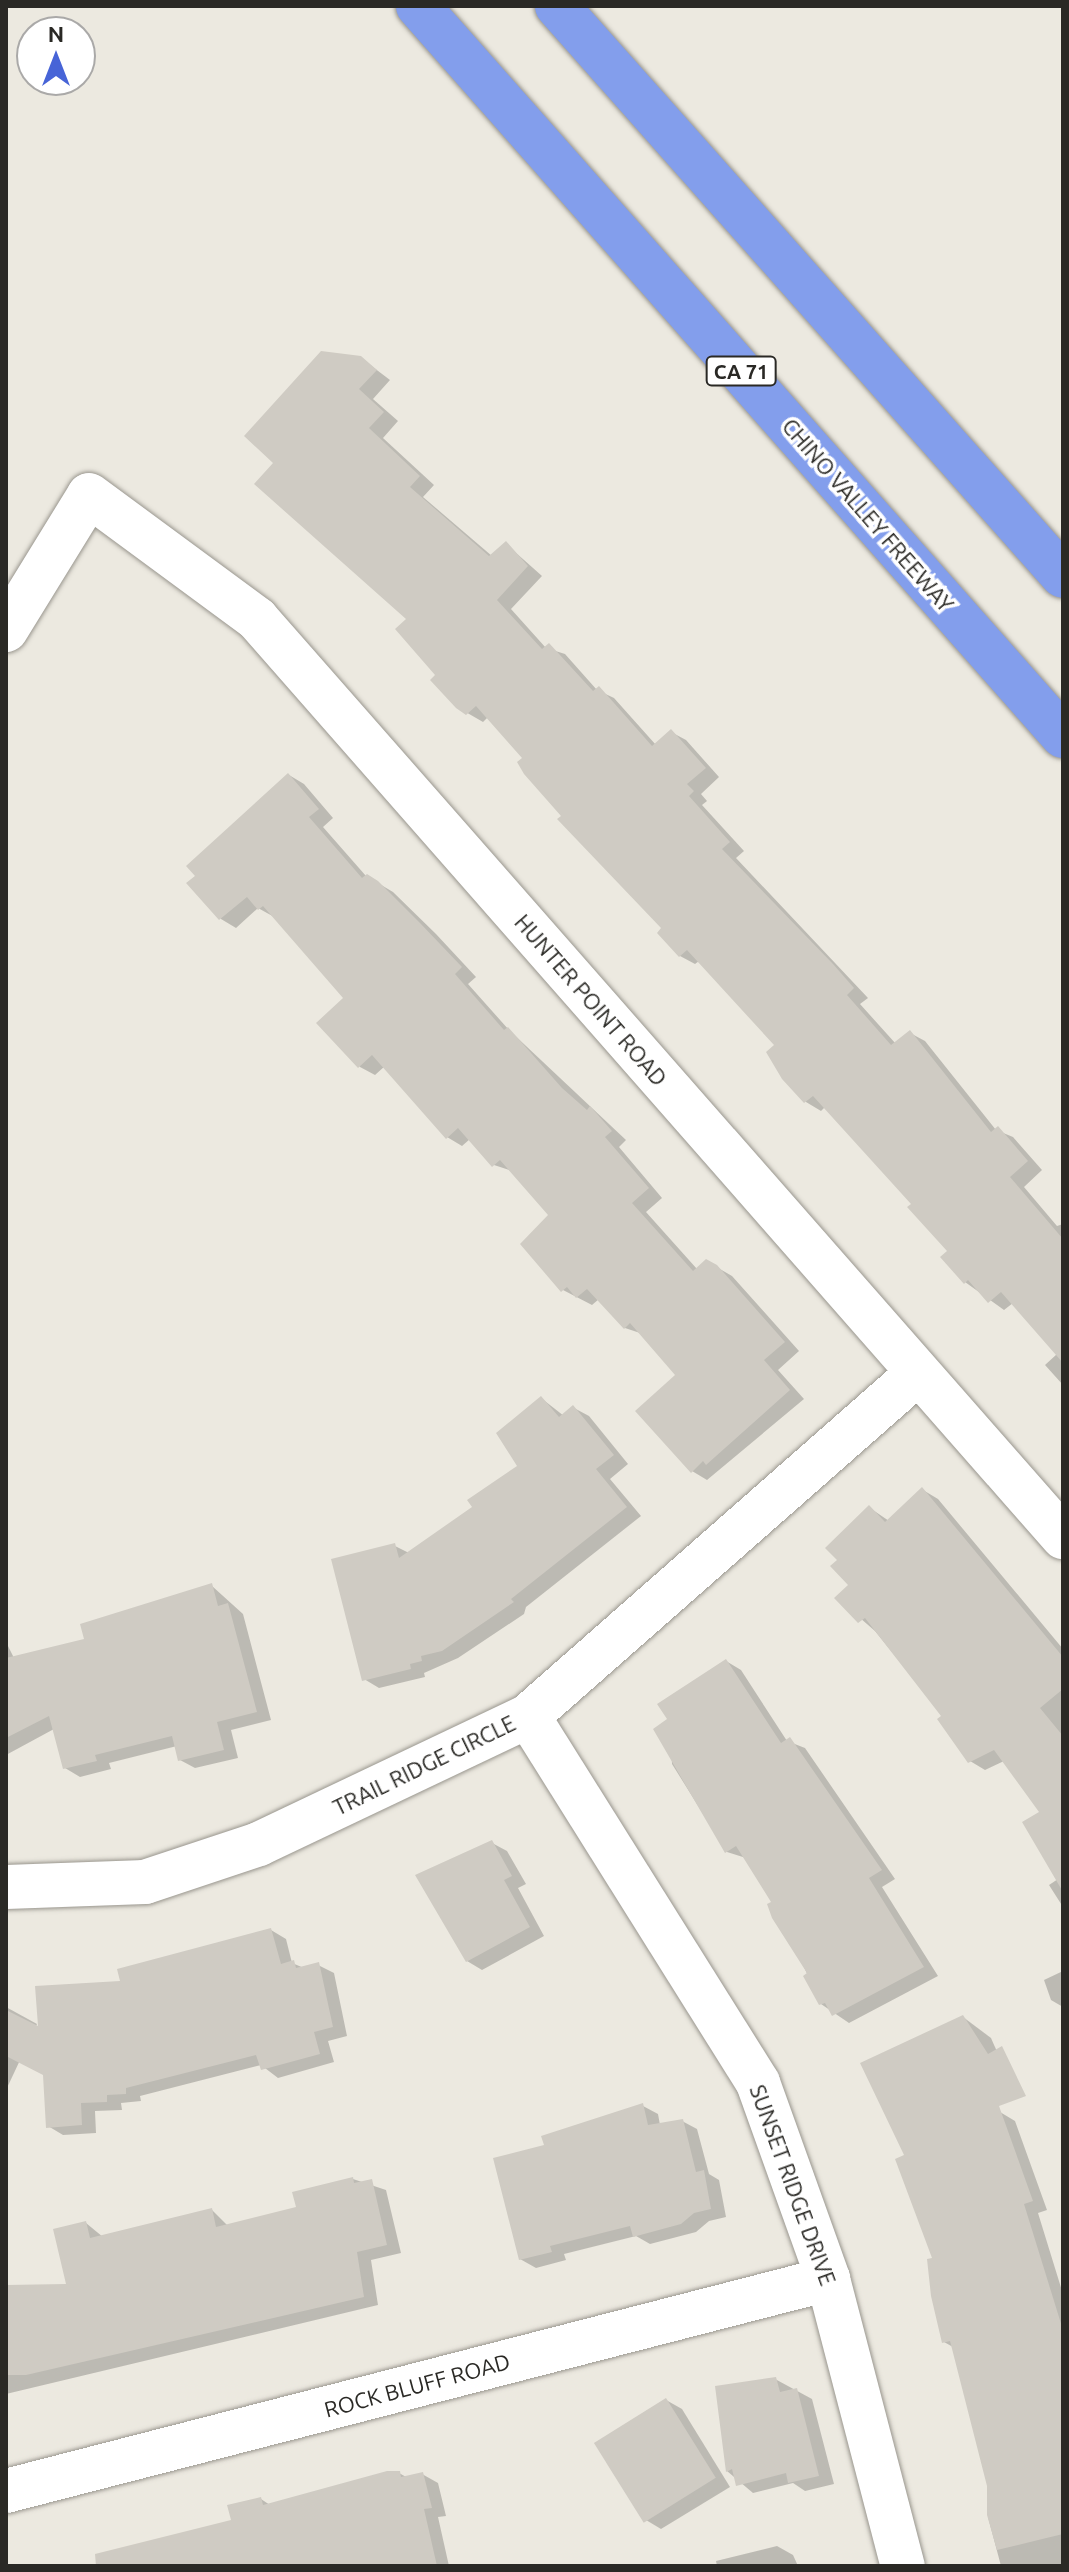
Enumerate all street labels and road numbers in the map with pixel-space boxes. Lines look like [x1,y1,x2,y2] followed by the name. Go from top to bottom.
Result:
[705,355,777,387] road number: CA 71
[777,413,959,617] street label: CHINO VALLEY FREEWAY
[509,909,673,1091] street label: HUNTER POINT ROAD
[329,1709,519,1821] street label: TRAIL RIDGE CIRCLE
[744,2081,842,2289] street label: SUNSET RIDGE DRIVE
[321,2347,513,2423] street label: ROCK BLUFF ROAD

